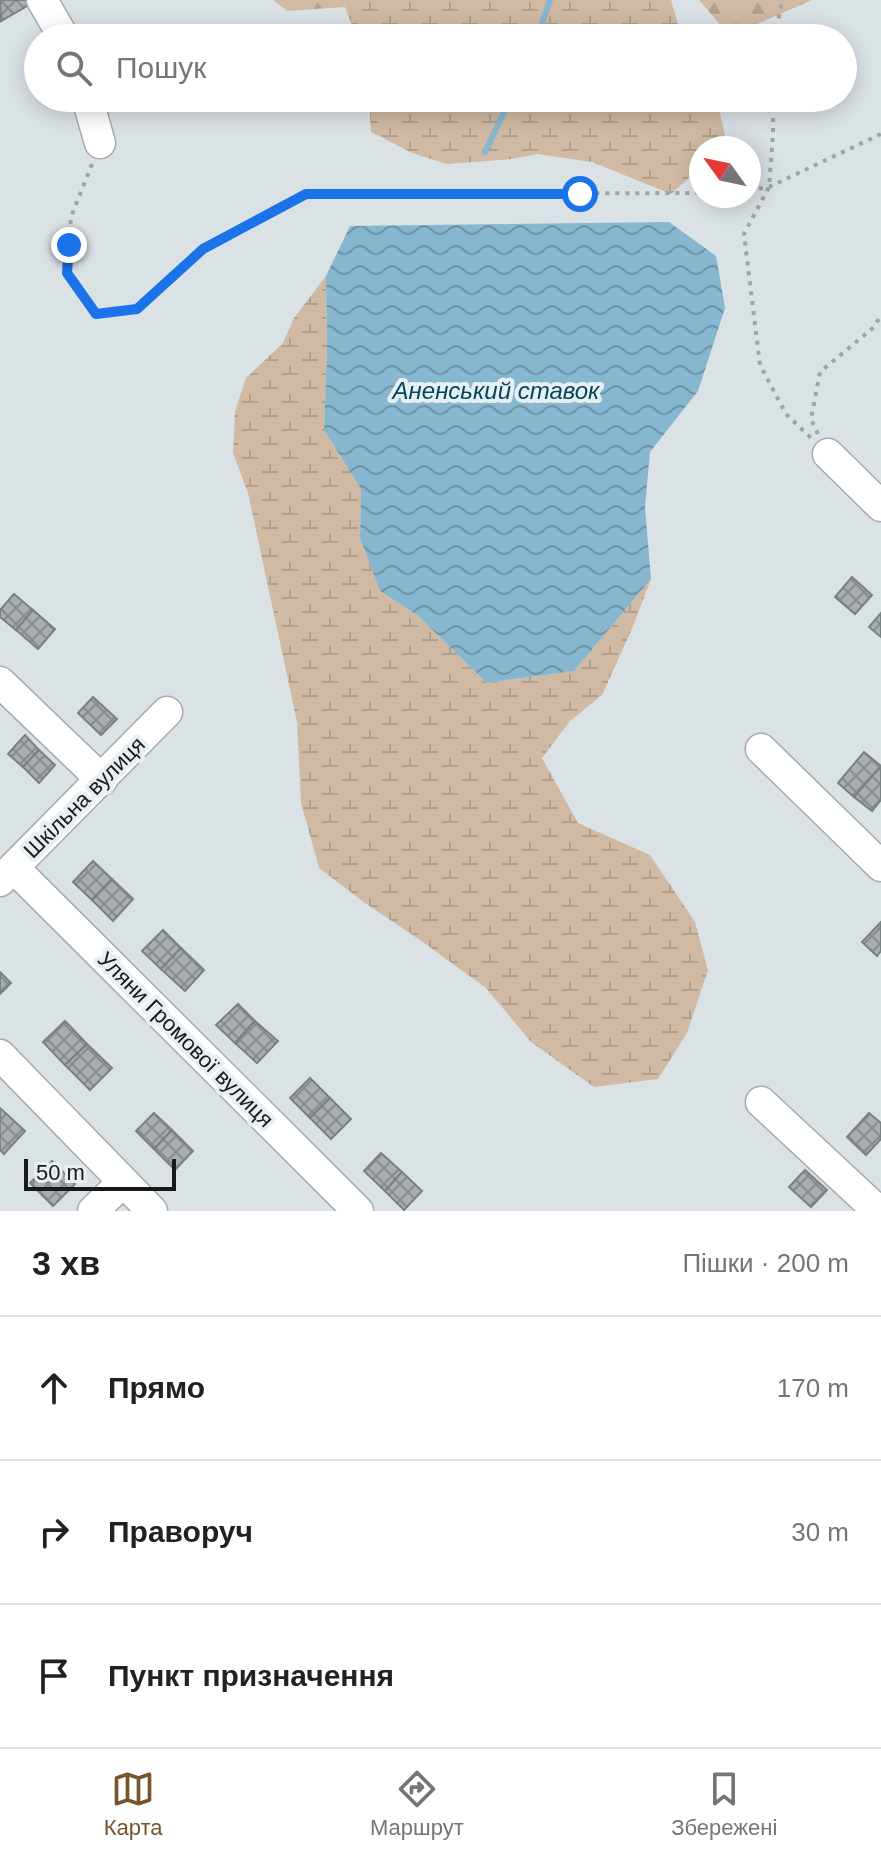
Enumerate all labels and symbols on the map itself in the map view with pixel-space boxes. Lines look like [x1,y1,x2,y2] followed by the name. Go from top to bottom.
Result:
[689,136,761,208] north arrow
[562,176,598,212] route start
[51,227,87,263] route end
[391,377,601,404] water label: Аненський ставок
[19,732,150,863] street label: Шкільна вулиця
[93,947,278,1132] street label: Уляни Громової вулиця
[24,1155,176,1191] scale bar

